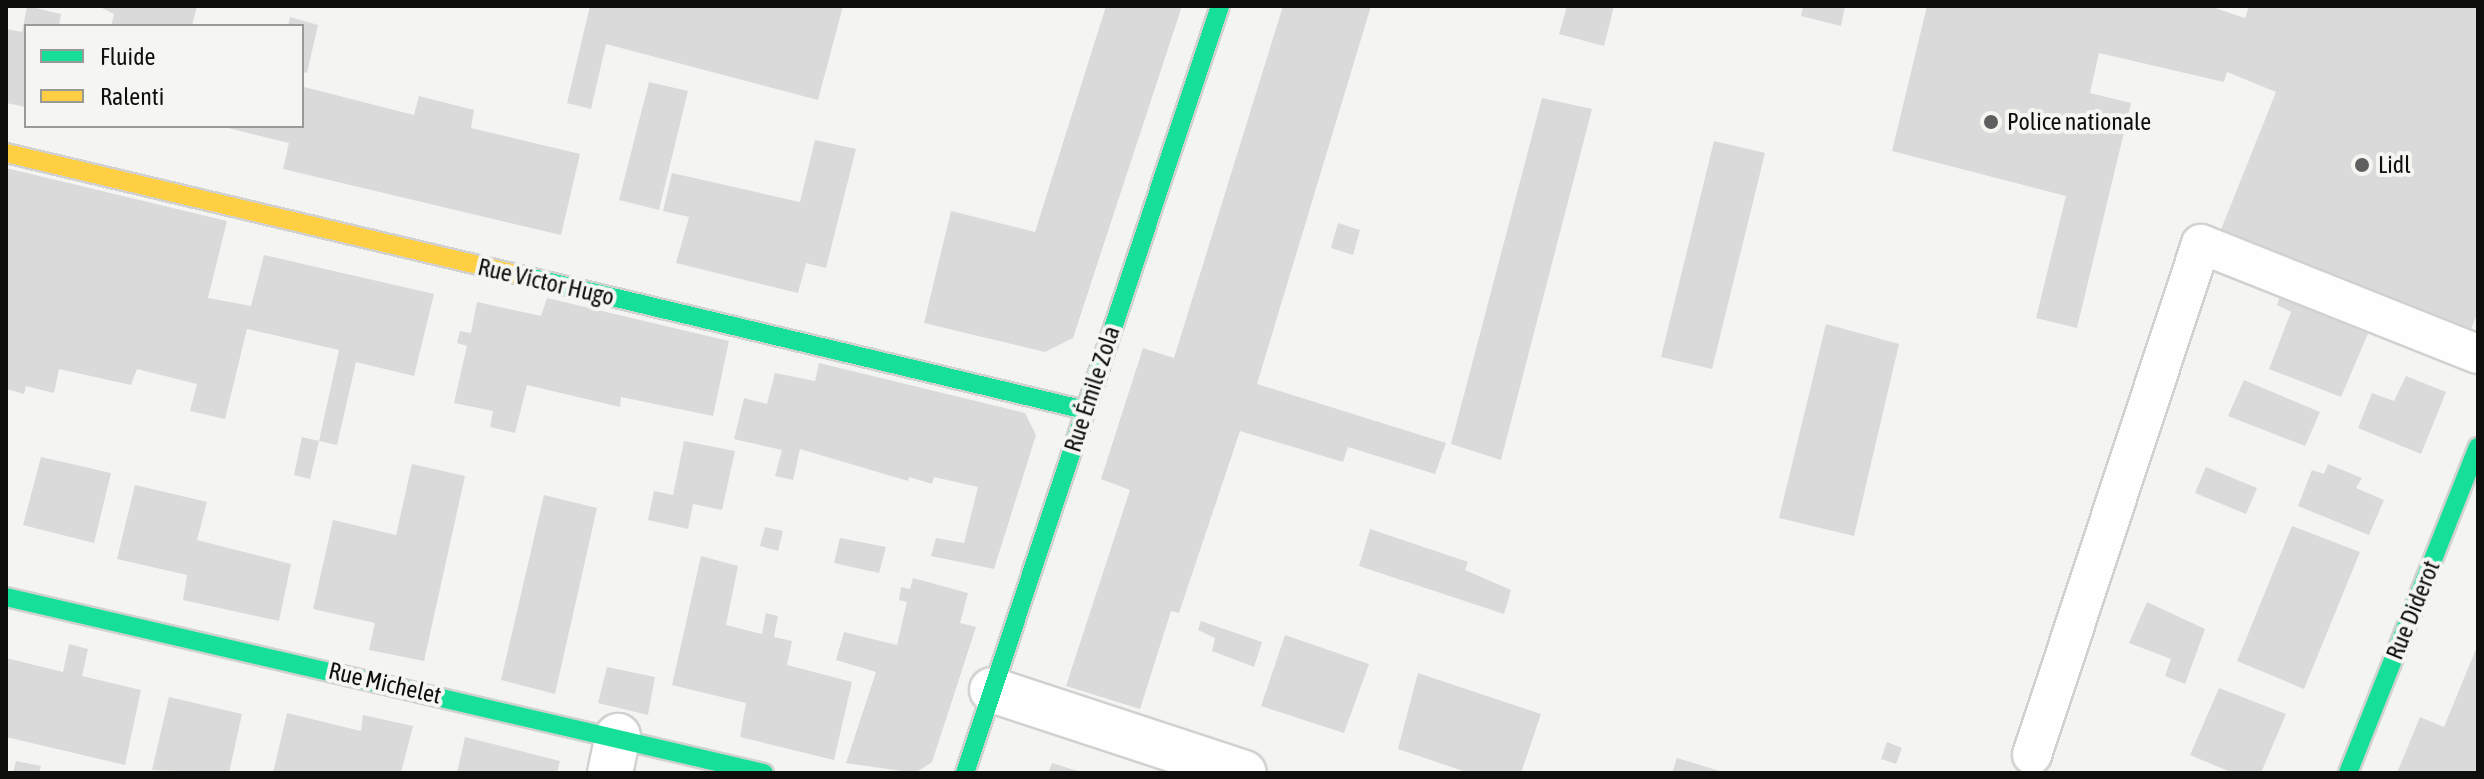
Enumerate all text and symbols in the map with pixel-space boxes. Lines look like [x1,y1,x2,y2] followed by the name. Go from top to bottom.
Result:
[24,24,304,128] legend
[100,43,155,70] text: Fluide
[100,83,164,110] text: Ralenti
[2007,108,2151,136] place label: Police nationale
[1982,113,2000,131] marker: Police nationale
[2378,151,2411,179] place label: Lidl
[2353,156,2371,174] marker: Lidl
[475,252,617,312] street label: Rue Victor Hugo
[1058,322,1126,456] street label: Rue Émile Zola
[2380,556,2446,664] street label: Rue Diderot
[326,656,444,710] street label: Rue Michelet

